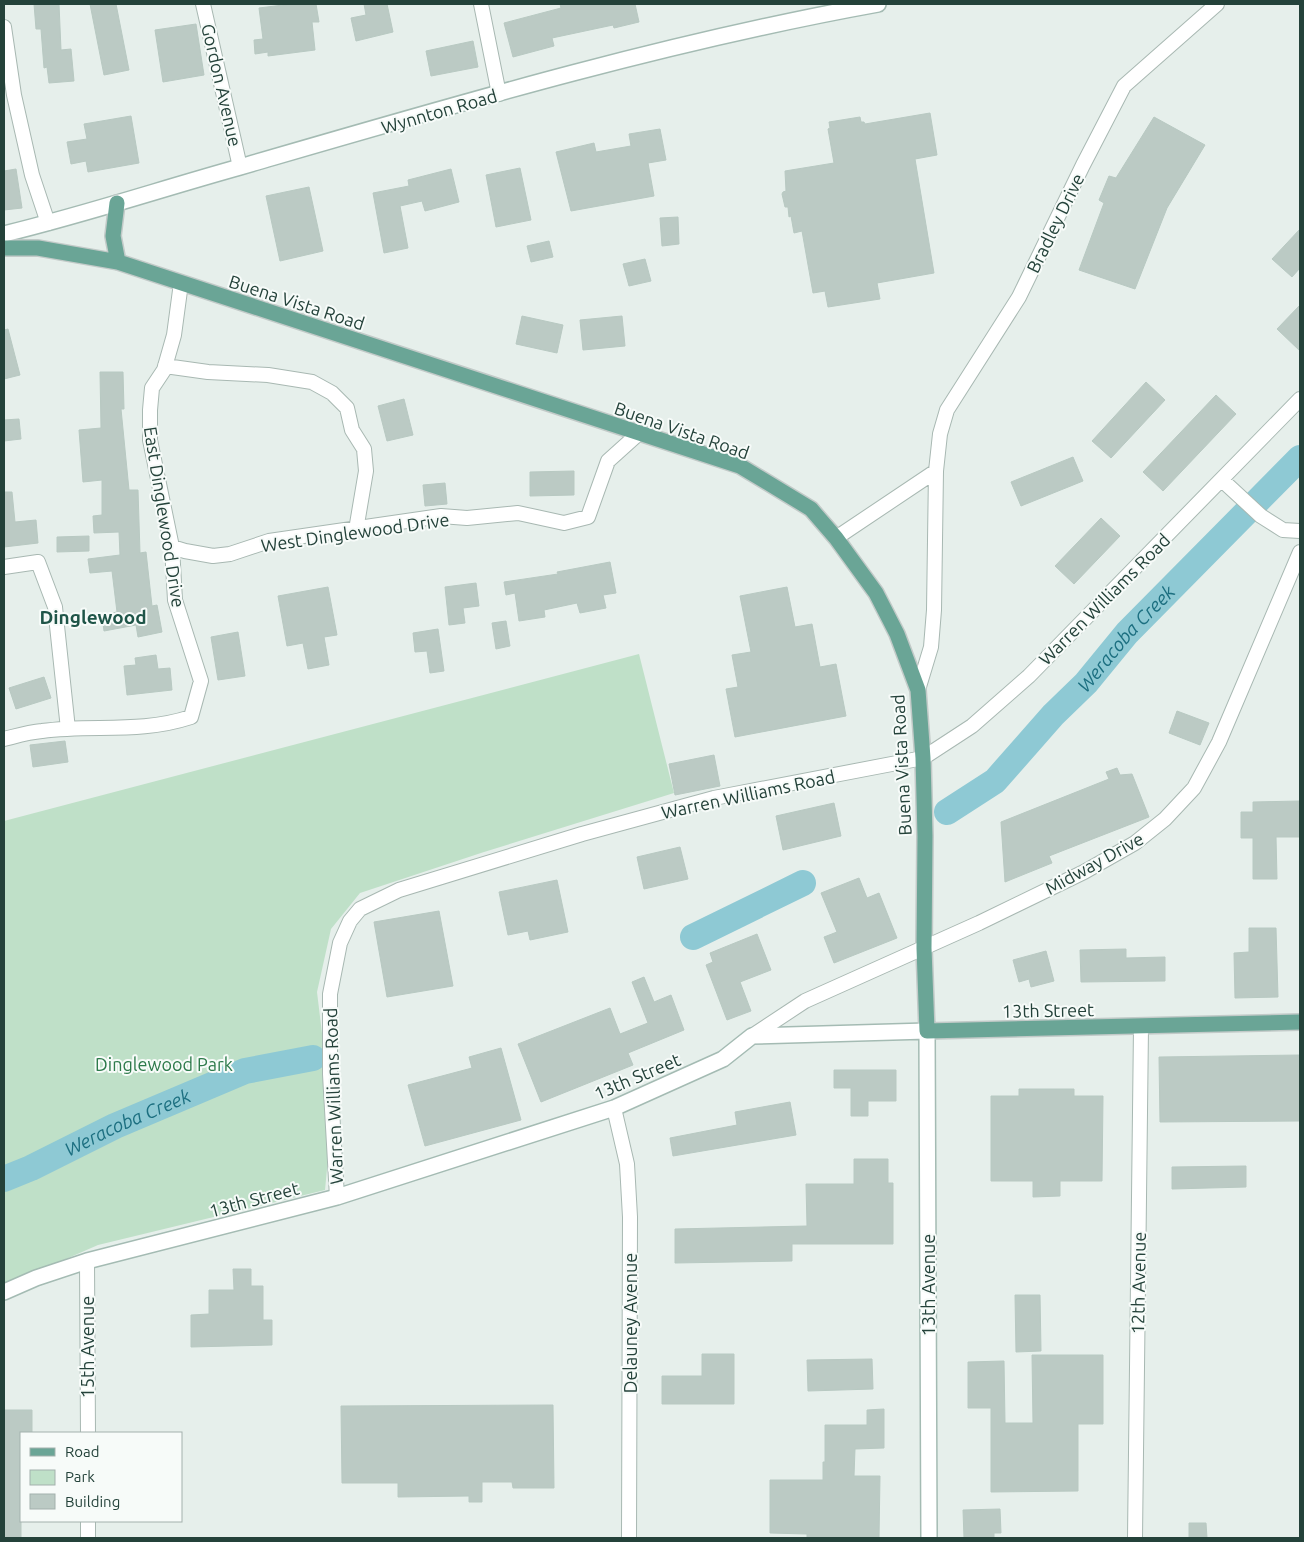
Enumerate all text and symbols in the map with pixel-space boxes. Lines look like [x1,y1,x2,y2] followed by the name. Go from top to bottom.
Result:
[198,22,246,148] street label: Gordon Avenue
[379,85,499,137] street label: Wynnton Road
[1022,170,1088,276] street label: Bradley Drive
[227,271,367,333] street label: Buena Vista Road
[612,398,752,462] street label: Buena Vista Road
[141,425,189,609] street label: East Dinglewood Drive
[260,509,450,555] street label: West Dinglewood Drive
[1034,529,1174,669] street label: Warren Williams Road
[1073,580,1179,696] water label: Weracoba Creek
[39,606,147,628] district label: Dinglewood
[887,694,915,836] street label: Buena Vista Road
[659,766,837,822] street label: Warren Williams Road
[1041,828,1147,898] street label: Midway Drive
[1002,999,1094,1021] street label: 13th Street
[320,1007,346,1185] street label: Warren Williams Road
[591,1049,683,1103] street label: 13th Street
[95,1054,233,1074] park label: Dinglewood Park
[61,1084,194,1160] water label: Weracoba Creek
[207,1177,301,1221] street label: 13th Street
[1127,1232,1149,1334] street label: 12th Avenue
[918,1234,938,1336] street label: 13th Avenue
[620,1253,640,1393] street label: Delauney Avenue
[77,1296,97,1398] street label: 15th Avenue
[20,1432,182,1522] legend
[65,1443,100,1460] text: Road
[65,1468,95,1485] text: Park
[65,1493,120,1510] text: Building

